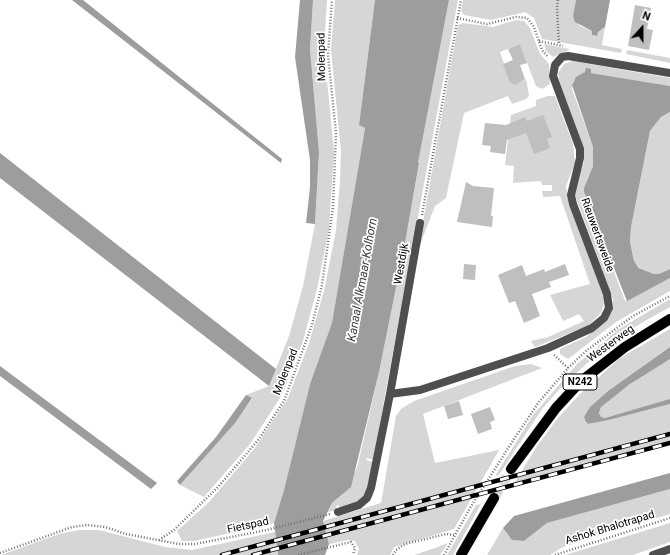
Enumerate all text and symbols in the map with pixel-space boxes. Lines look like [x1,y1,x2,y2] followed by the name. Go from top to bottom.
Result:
[622,8,662,48] north arrow
[641,9,652,24] text: N
[315,32,329,82] street label: Molenpad
[578,196,616,274] street label: Rieuwertsweide
[345,217,381,343] water label: Kanaal Alkmaar-Kolhorn
[392,242,412,286] street label: Westdijk
[585,323,637,365] street label: Westerweg
[271,347,301,397] street label: Molenpad
[563,374,597,390] road number: N242
[564,508,656,548] street label: Ashok Bhalotrapad
[226,515,270,537] street label: Fietspad

